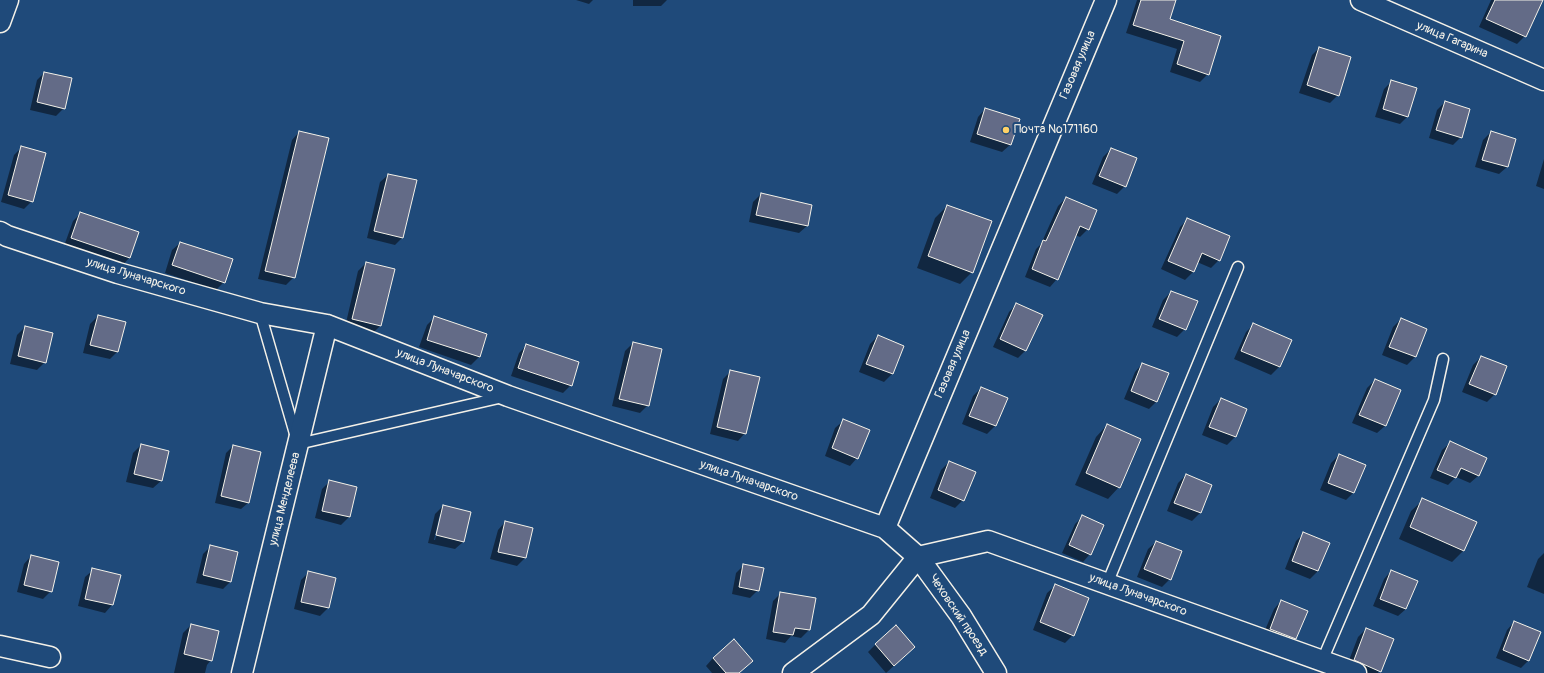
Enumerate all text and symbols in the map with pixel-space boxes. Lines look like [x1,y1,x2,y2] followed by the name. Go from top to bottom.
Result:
[1414,19,1490,61] street label: улица Гагарина
[1057,29,1099,101] street label: Газовая улица
[1014,123,1098,137] place label: Почта №171160
[1001,125,1011,135] marker: Почта №171160
[85,255,187,299] street label: улица Луначарского
[932,328,974,400] street label: Газовая улица
[394,346,496,396] street label: улица Луначарского
[266,451,304,547] street label: улица Менделеева
[698,457,800,505] street label: улица Луначарского
[1087,571,1189,619] street label: улица Луначарского
[926,572,990,658] street label: Чеховский проезд

